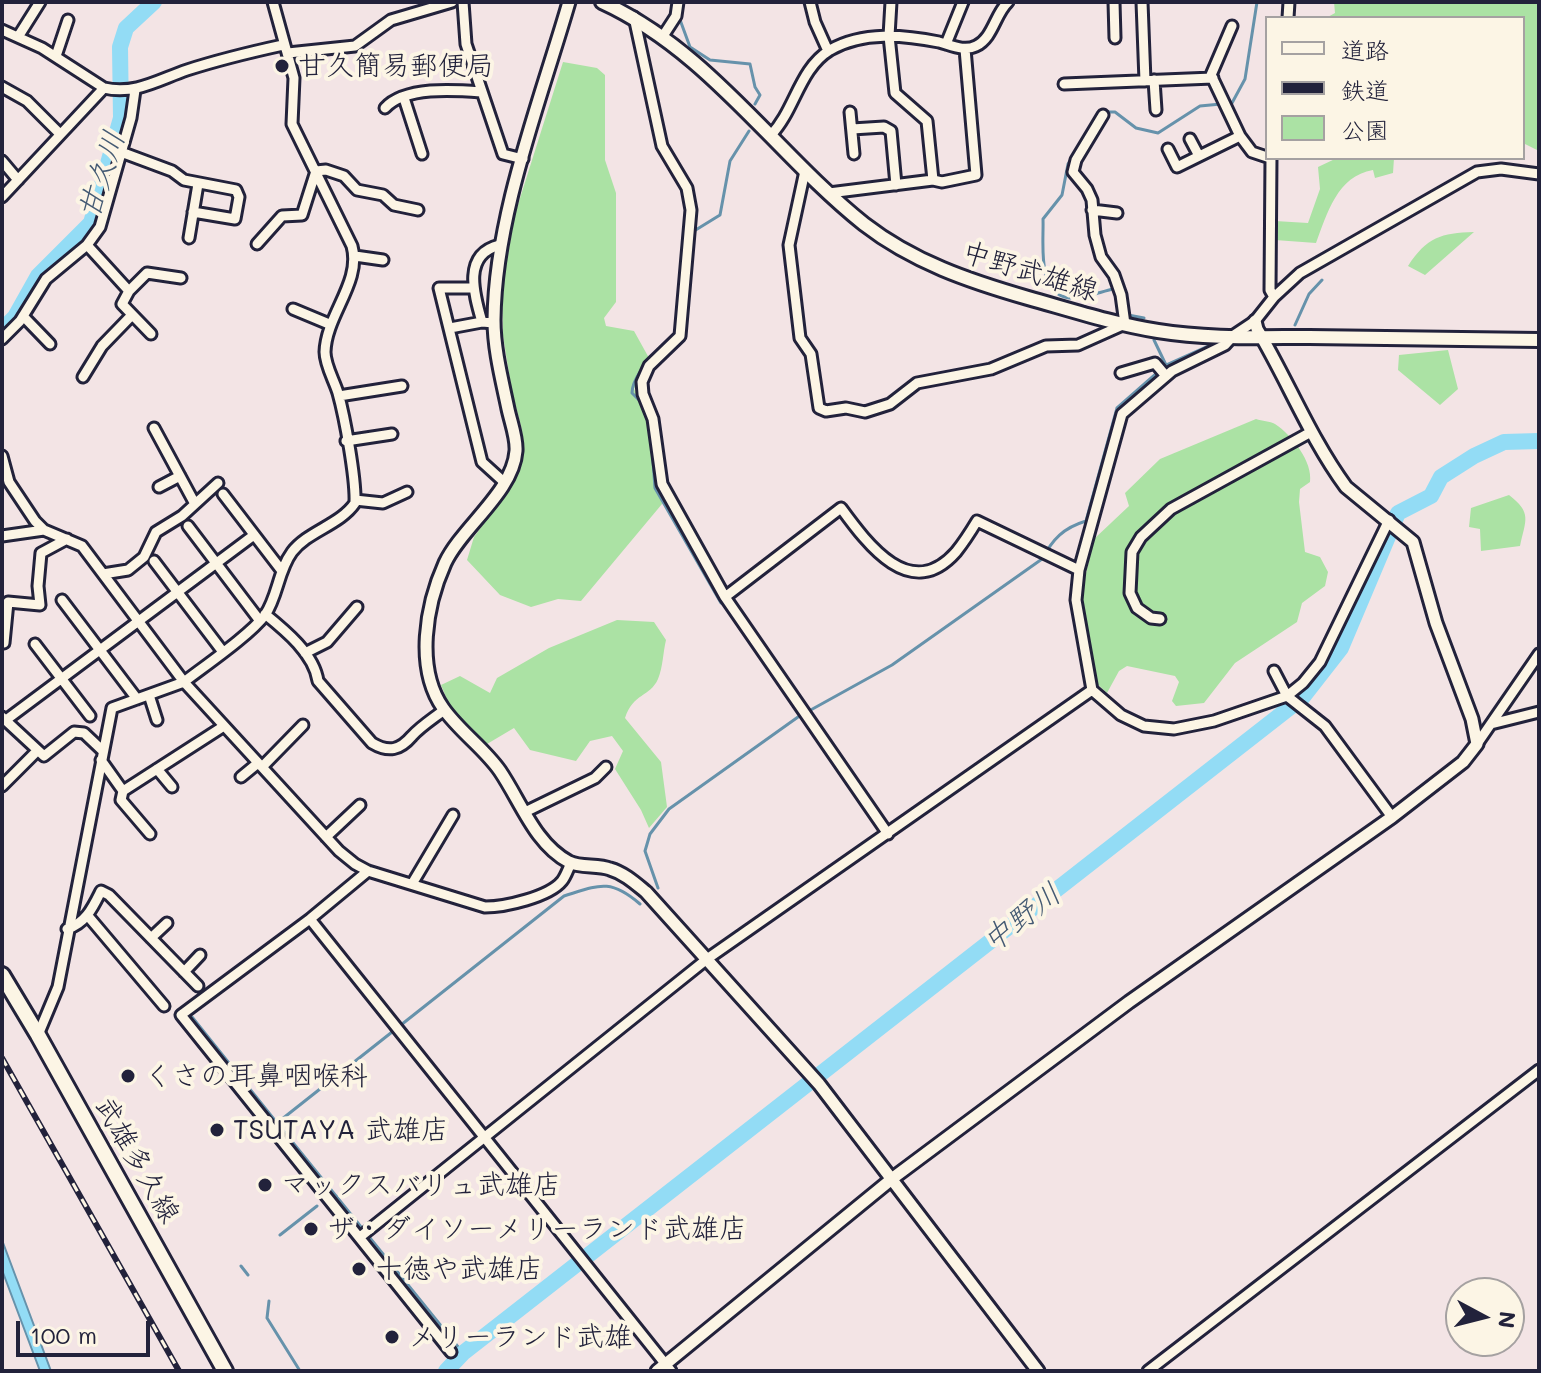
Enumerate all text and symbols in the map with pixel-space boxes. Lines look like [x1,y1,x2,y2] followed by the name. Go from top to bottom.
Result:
[1265,16,1525,160] legend
[1341,34,1389,65] text: 道路
[298,49,494,83] place label: 甘久簡易郵便局
[273,57,291,75] marker: 甘久簡易郵便局
[1341,74,1389,105] text: 鉄道
[1341,114,1389,145] text: 公園
[71,127,133,223] water label: 甘久川
[958,235,1102,309] street label: 中野武雄線
[975,876,1069,960] water label: 中野川
[144,1059,368,1093] place label: くさの耳鼻咽喉科
[119,1067,137,1085] marker: くさの耳鼻咽喉科
[87,1091,187,1229] street label: 武雄多久線
[233,1113,449,1147] place label: TSUTAYA 武雄店
[208,1121,226,1139] marker: TSUTAYA 武雄店
[281,1168,561,1202] place label: マックスバリュ武雄店
[256,1176,274,1194] marker: マックスバリュ武雄店
[327,1212,747,1246] place label: ザ・ダイソーメリーランド武雄店
[302,1220,320,1238] marker: ザ・ダイソーメリーランド武雄店
[375,1252,543,1286] place label: 十徳や武雄店
[350,1260,368,1278] marker: 十徳や武雄店
[1445,1277,1525,1357] north arrow
[20,1305,154,1355] scale bar
[1492,1310,1523,1330] text: N
[30,1319,97,1350] text: 100 m
[408,1320,632,1354] place label: メリーランド武雄
[383,1328,401,1346] marker: メリーランド武雄

